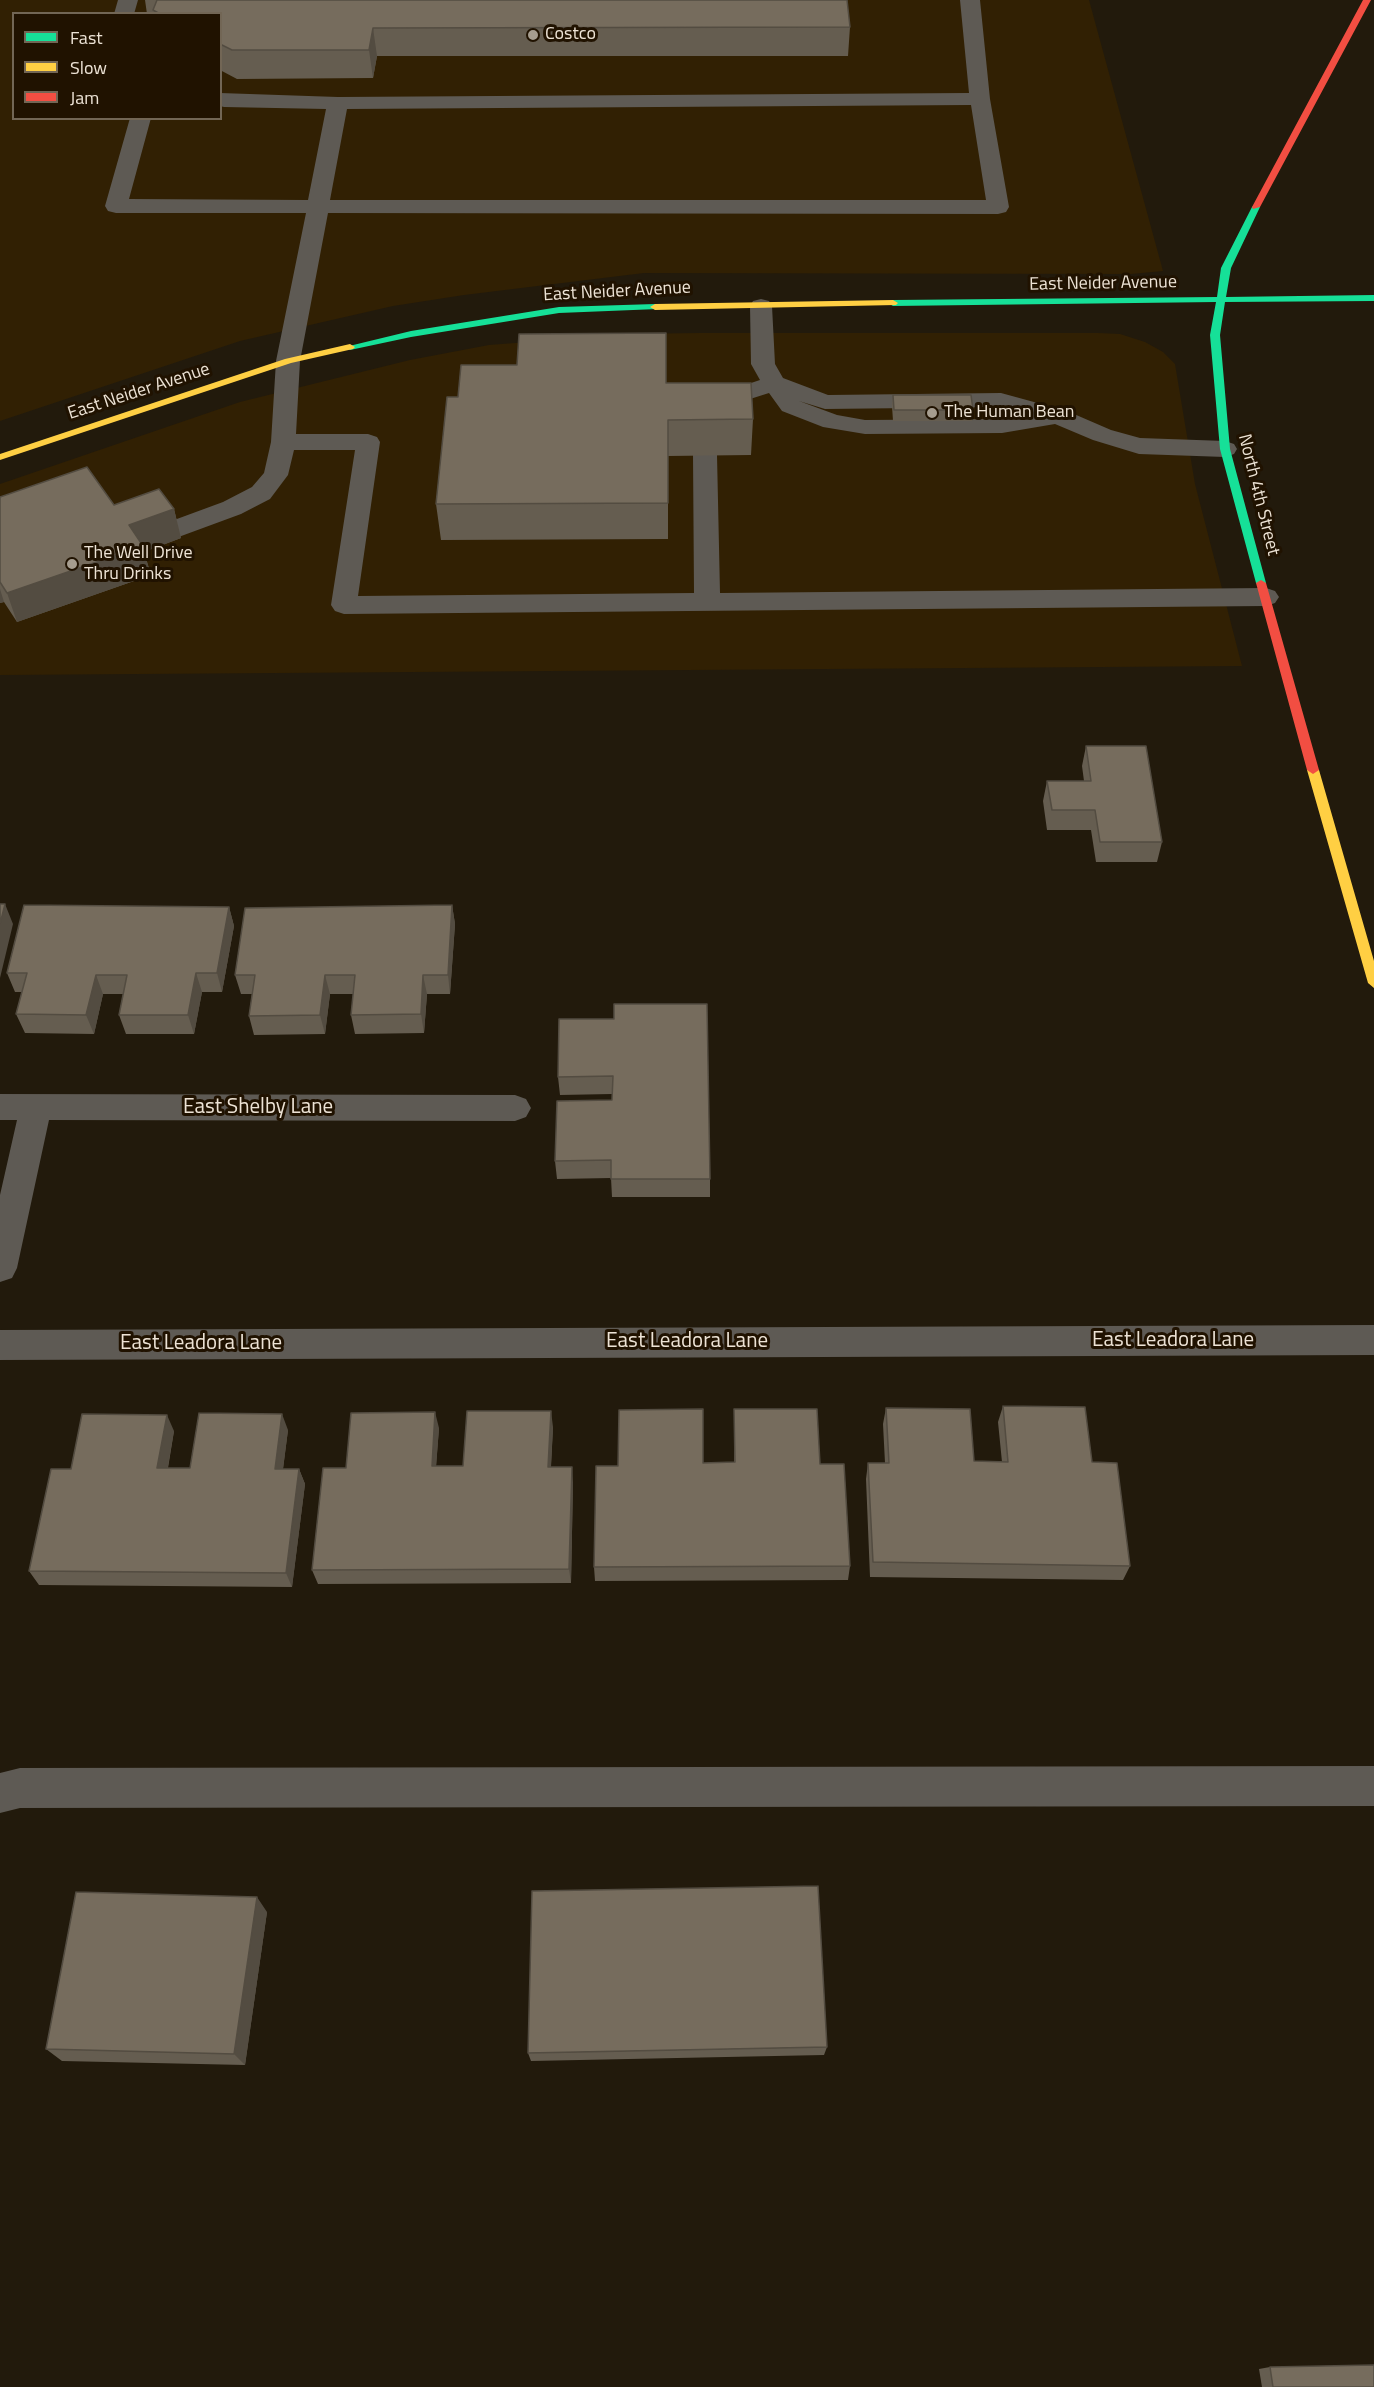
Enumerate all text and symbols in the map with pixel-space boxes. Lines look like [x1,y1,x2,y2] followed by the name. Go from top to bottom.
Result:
[12,12,222,120] legend
[70,24,103,51] text: Fast
[545,24,596,46] place label: Costco
[526,28,540,42] marker: Costco
[70,54,107,81] text: Slow
[70,84,99,111] text: Jam
[1029,272,1177,296] street label: East Neider Avenue
[543,277,691,307] street label: East Neider Avenue
[65,359,213,425] street label: East Neider Avenue
[944,402,1074,424] place label: The Human Bean
[925,406,939,420] marker: The Human Bean
[1232,432,1284,558] street label: North 4th Street
[84,543,193,586] place label: The Well Drive Thru Drinks
[65,557,79,571] marker: The Well Drive Thru Drinks
[183,1095,333,1121] street label: East Shelby Lane
[1092,1328,1254,1354] street label: East Leadora Lane
[606,1329,768,1355] street label: East Leadora Lane
[120,1331,282,1357] street label: East Leadora Lane

